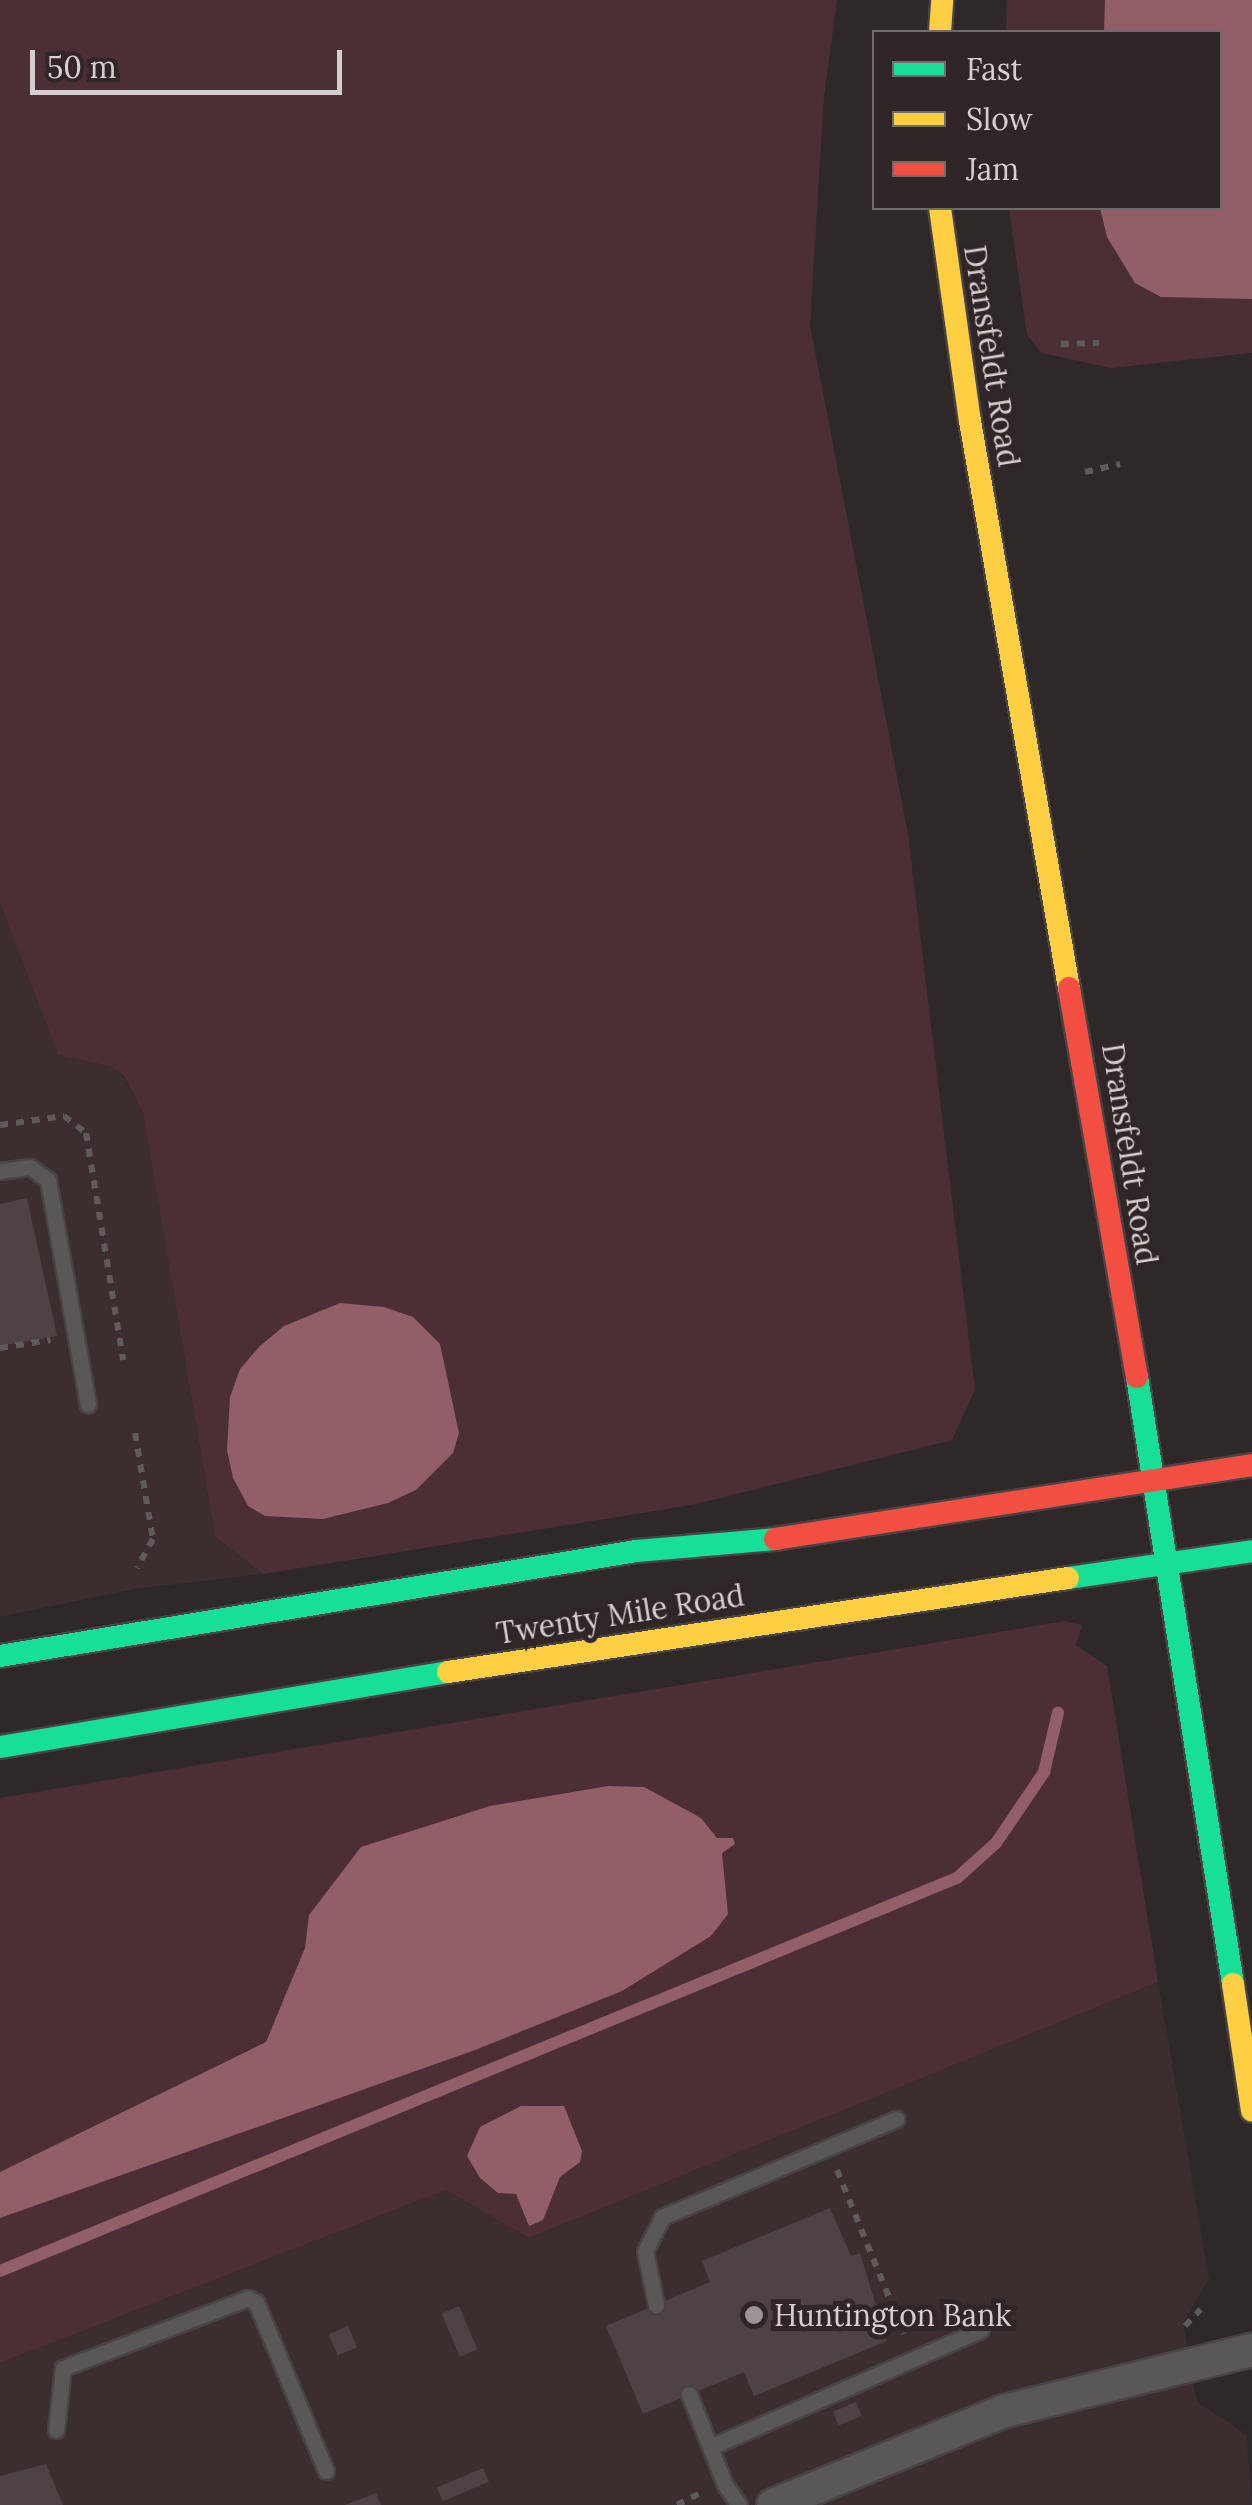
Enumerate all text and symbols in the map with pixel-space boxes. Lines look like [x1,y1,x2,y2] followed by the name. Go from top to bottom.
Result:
[35,30,348,92] scale bar
[872,30,1222,210] legend
[47,48,117,86] text: 50 m
[966,50,1022,88] text: Fast
[966,100,1032,138] text: Slow
[966,150,1019,188] text: Jam
[957,243,1027,469] street label: Dransfeldt Road
[1095,1041,1165,1267] street label: Dransfeldt Road
[494,1577,746,1651] street label: Twenty Mile Road
[774,2297,1011,2333] place label: Huntington Bank
[743,2304,765,2326] marker: Huntington Bank

